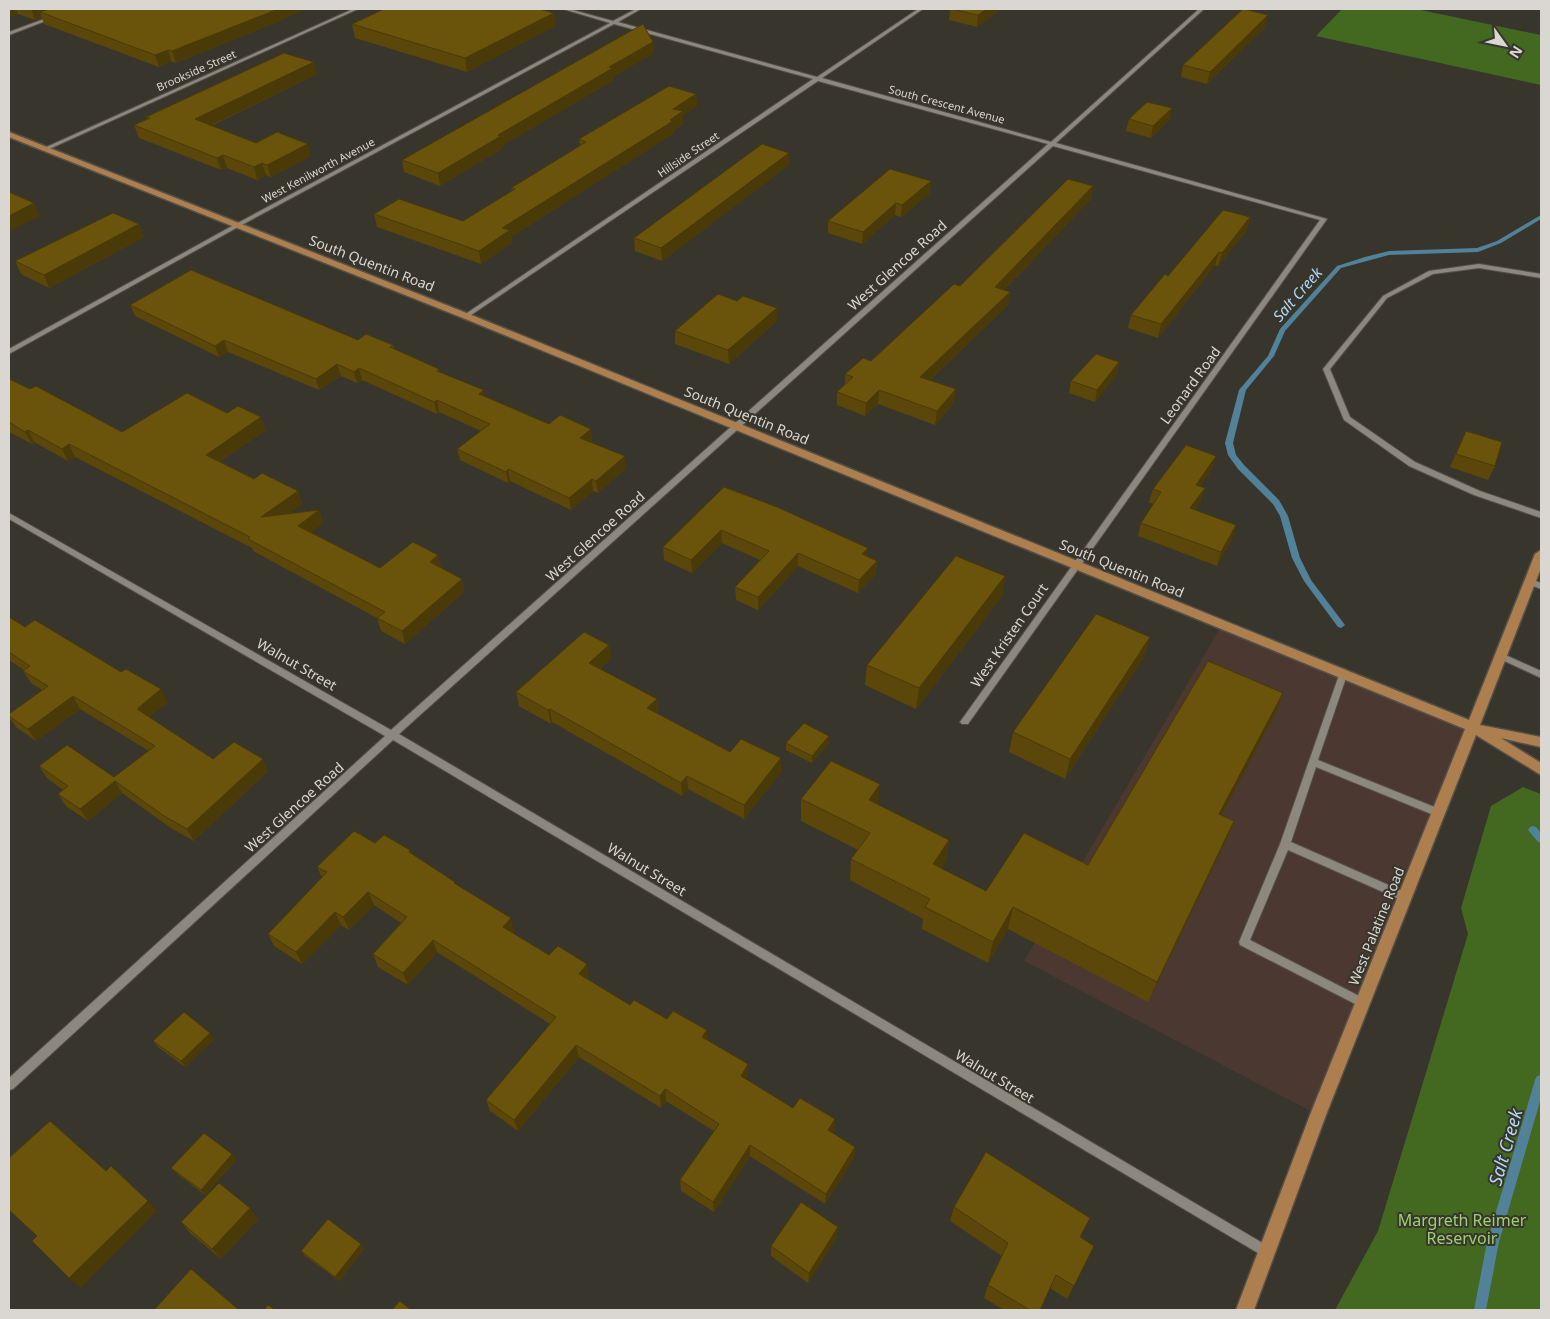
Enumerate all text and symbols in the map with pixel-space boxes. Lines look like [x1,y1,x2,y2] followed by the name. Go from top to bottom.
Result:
[1480,20,1530,70] north arrow
[1505,42,1527,62] text: N
[154,46,238,94] street label: Brookside Street
[887,81,1007,127] street label: South Crescent Avenue
[654,128,722,180] street label: Hillside Street
[259,134,377,206] street label: West Kenilworth Avenue
[844,216,950,314] street label: West Glencoe Road
[307,230,437,296] street label: South Quentin Road
[1268,262,1326,325] water label: Salt Creek
[1155,342,1225,428] street label: Leonard Road
[682,381,812,449] street label: South Quentin Road
[542,487,648,585] street label: West Glencoe Road
[1057,534,1187,602] street label: South Quentin Road
[966,579,1052,691] street label: West Kristen Court
[254,633,340,695] street label: Walnut Street
[241,758,347,856] street label: West Glencoe Road
[604,838,690,900] street label: Walnut Street
[1344,864,1408,988] street label: West Palatine Road
[952,1045,1038,1107] street label: Walnut Street
[1483,1105,1528,1188] water label: Salt Creek
[1398,1209,1527,1249] park label: Margreth Reimer Reservoir

